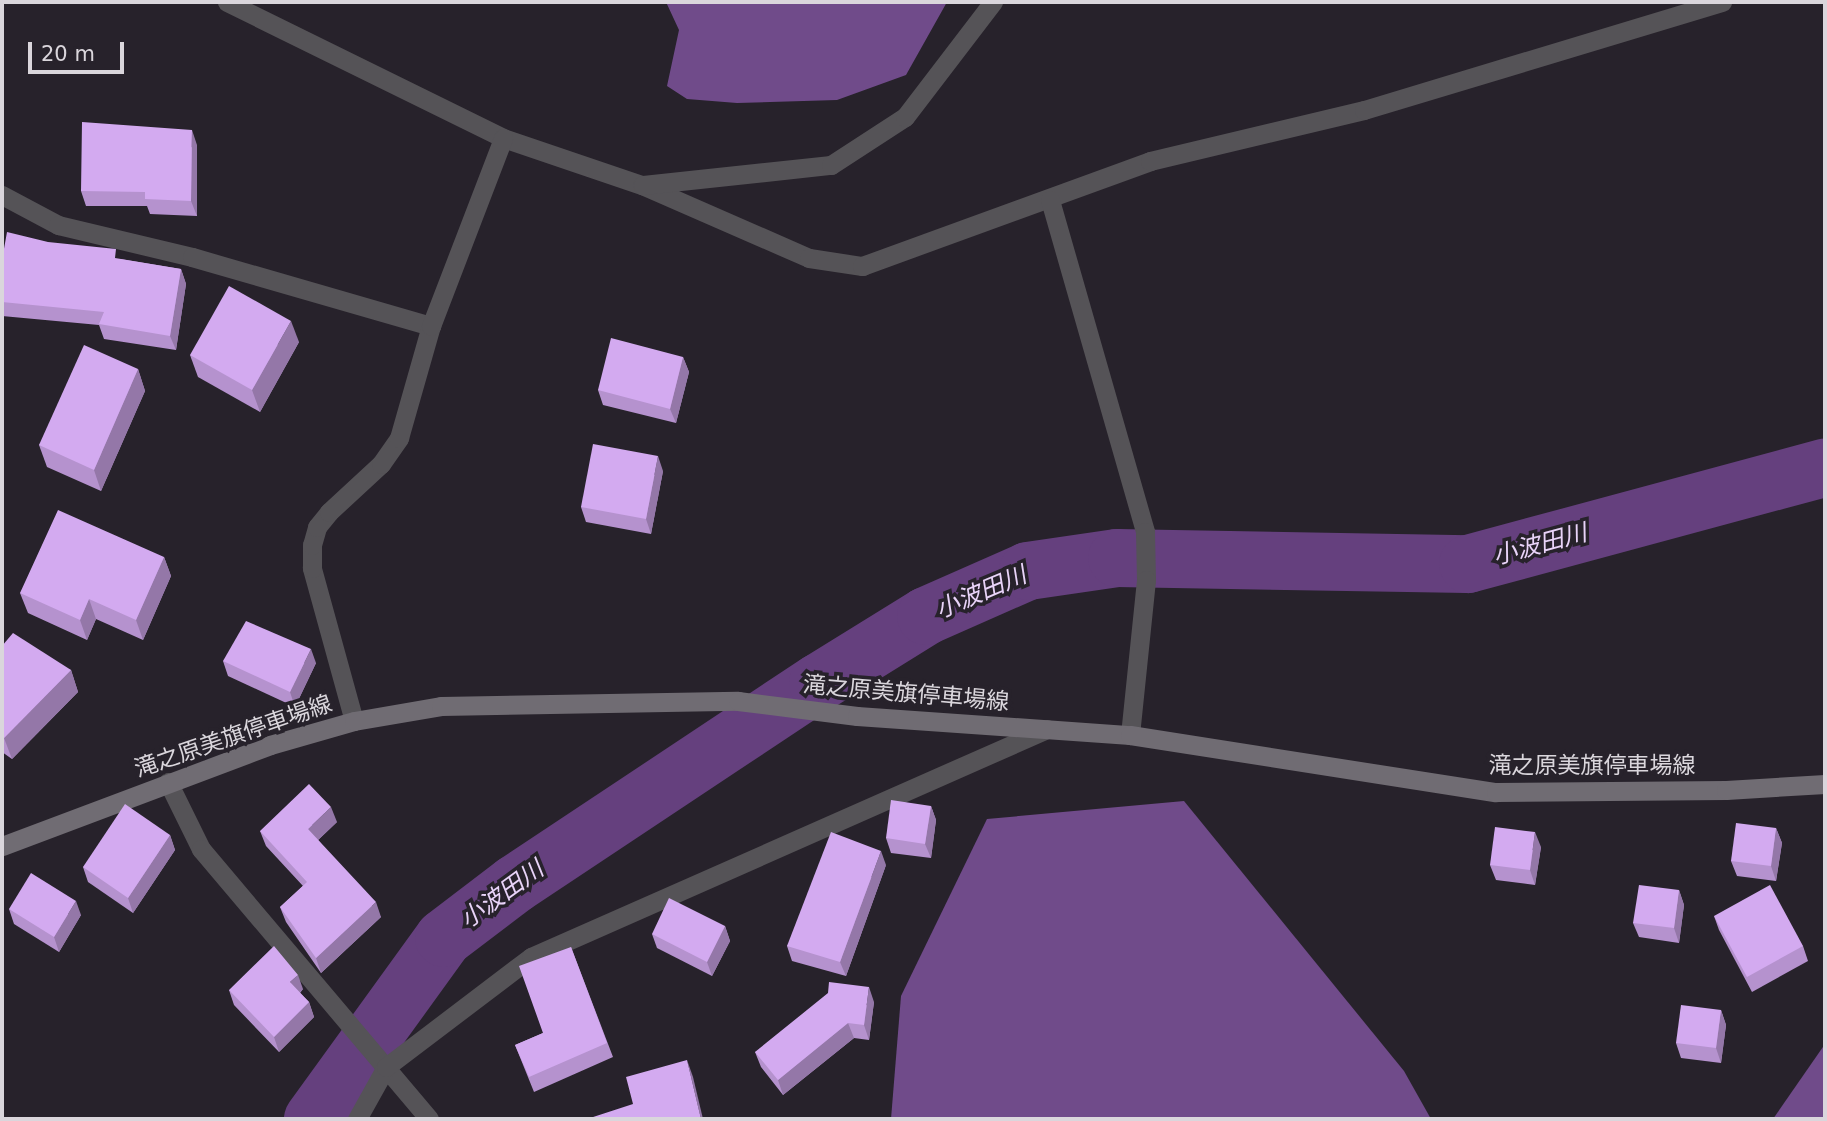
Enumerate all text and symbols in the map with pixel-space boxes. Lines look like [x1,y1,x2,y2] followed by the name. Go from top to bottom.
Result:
[32,28,128,72] scale bar
[41,42,95,66] text: 20 m
[1490,519,1590,571] water label: 小波田川
[931,561,1031,625] water label: 小波田川
[802,670,1010,716] street label: 滝之原美旗停車場線
[131,689,335,783] street label: 滝之原美旗停車場線
[1489,751,1695,779] street label: 滝之原美旗停車場線
[455,855,549,935] water label: 小波田川

